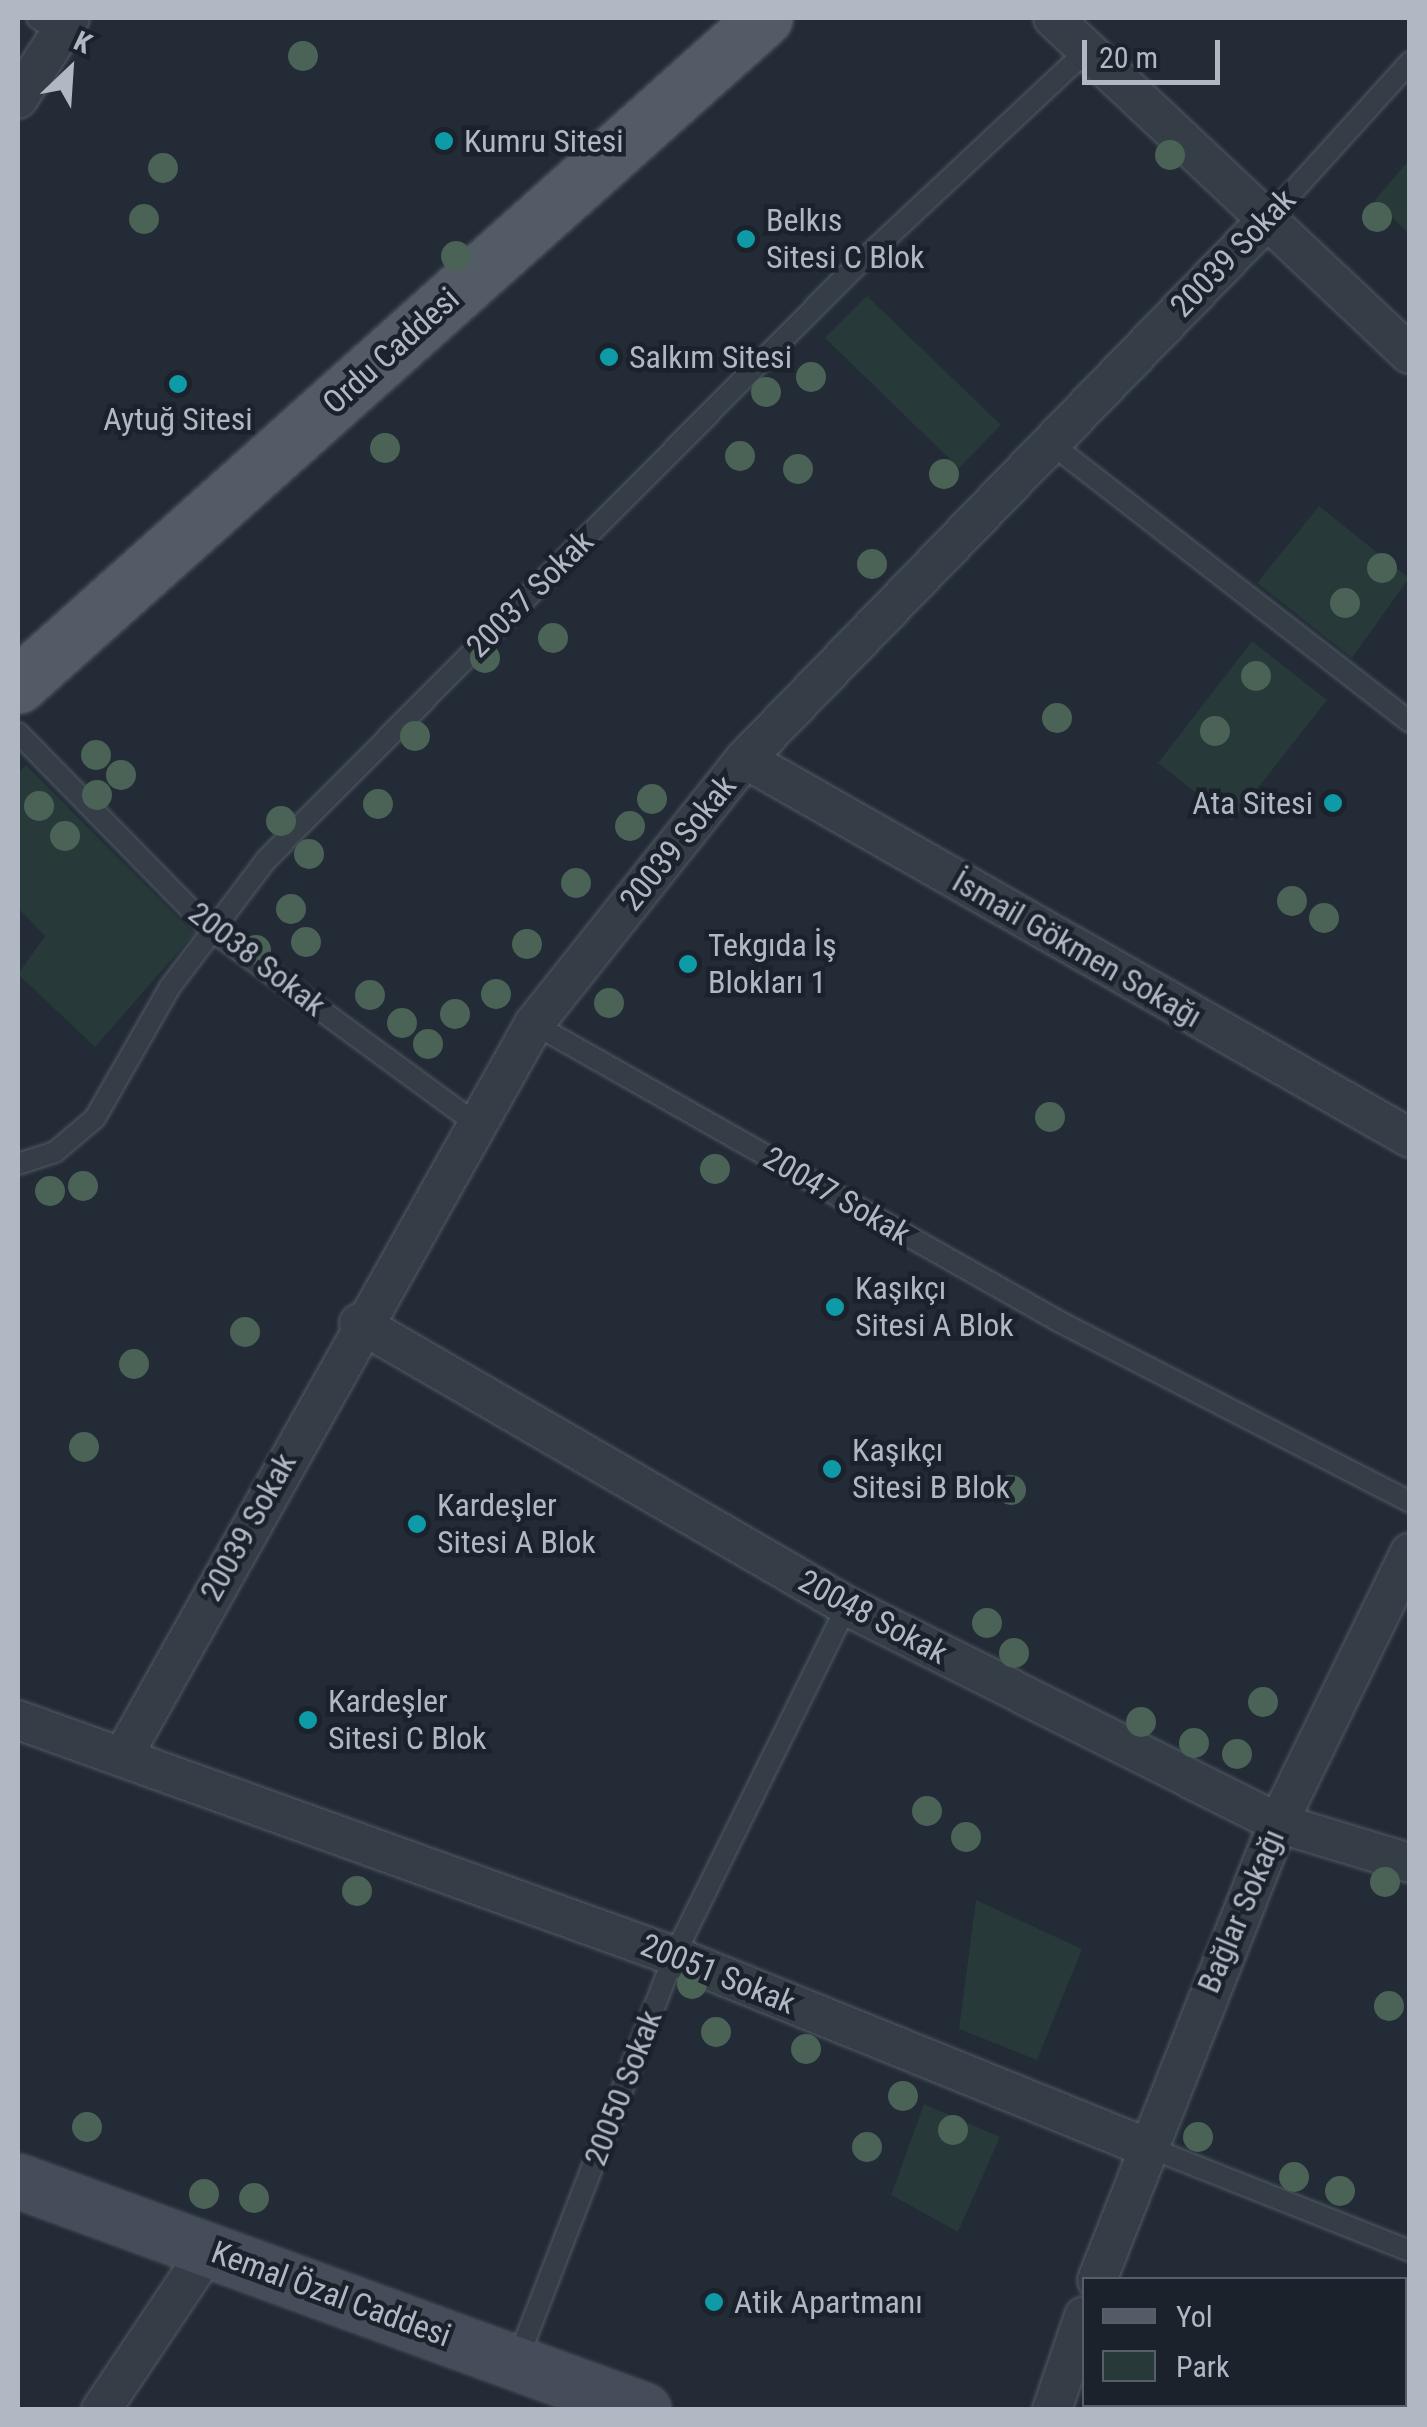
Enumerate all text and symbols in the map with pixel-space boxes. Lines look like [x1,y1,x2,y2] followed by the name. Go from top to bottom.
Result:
[20,20,120,120] north arrow
[1087,20,1224,82] scale bar
[69,24,97,61] text: K
[1099,40,1158,75] text: 20 m
[464,122,624,160] place label: Kumru Sitesi
[433,130,455,152] marker: Kumru Sitesi
[1163,181,1303,325] street label: 20039 Sokak
[766,202,924,277] place label: Belkıs Sitesi C Blok
[735,228,757,250] marker: Belkıs Sitesi C Blok
[315,280,467,422] street label: Ordu Caddesi
[629,338,792,376] place label: Salkım Sitesi
[598,346,620,368] marker: Salkım Sitesi
[167,373,189,395] marker: Aytuğ Sitesi
[103,400,253,438] place label: Aytuğ Sitesi
[459,523,601,665] street label: 20037 Sokak
[612,768,744,918] street label: 20039 Sokak
[1192,784,1313,822] place label: Ata Sitesi
[1322,792,1344,814] marker: Ata Sitesi
[946,862,1208,1036] street label: İsmail Gökmen Sokağı
[181,894,333,1024] street label: 20038 Sokak
[708,927,837,1002] place label: Tekgıda İş Blokları 1
[677,953,699,975] marker: Tekgıda İş Blokları 1
[757,1139,917,1253] street label: 20047 Sokak
[855,1270,1014,1345] place label: Kaşıkçı Sitesi A Blok
[824,1296,846,1318] marker: Kaşıkçı Sitesi A Blok
[852,1432,1010,1507] place label: Kaşıkçı Sitesi B Blok
[192,1446,304,1608] street label: 20039 Sokak
[821,1458,843,1480] marker: Kaşıkçı Sitesi B Blok
[437,1487,596,1562] place label: Kardeşler Sitesi A Blok
[406,1513,428,1535] marker: Kardeşler Sitesi A Blok
[792,1562,954,1672] street label: 20048 Sokak
[328,1683,486,1758] place label: Kardeşler Sitesi C Blok
[297,1709,319,1731] marker: Kardeşler Sitesi C Blok
[1189,1823,1293,1999] street label: Bağlar Sokağı
[635,1926,801,2022] street label: 20051 Sokak
[576,2005,670,2171] street label: 20050 Sokak
[206,2233,456,2355] street label: Kemal Özal Caddesi
[1082,2277,1407,2407] legend
[734,2283,923,2321] place label: Atik Apartmanı
[703,2291,725,2313] marker: Atik Apartmanı
[1176,2299,1213,2334] text: Yol
[1176,2349,1230,2384] text: Park

